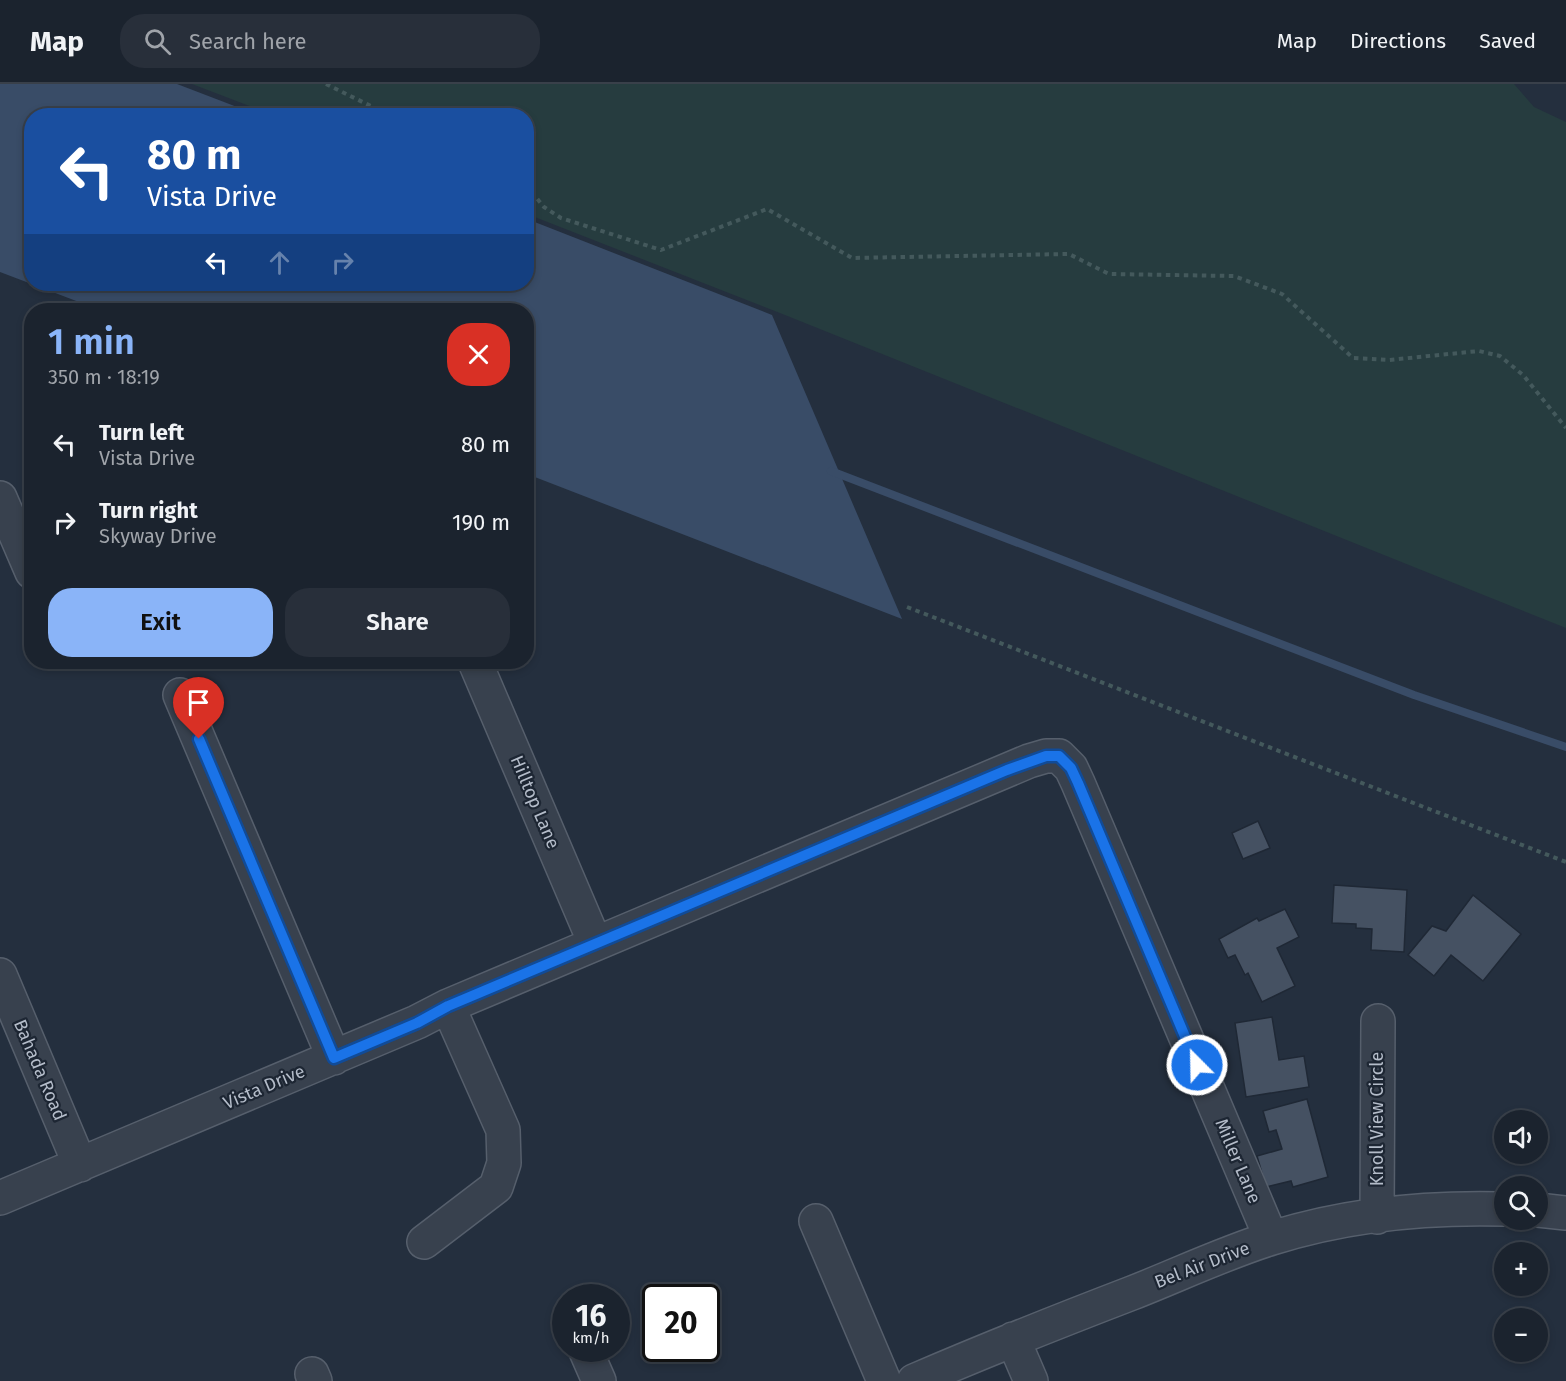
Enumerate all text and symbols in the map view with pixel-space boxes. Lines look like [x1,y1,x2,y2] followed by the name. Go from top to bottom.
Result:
[120,14,540,68] search box
[30,25,84,58] text: Map
[141,25,174,58] icon: search
[189,28,307,55] text: Search here
[1277,28,1317,54] text: Map
[1350,28,1446,54] text: Directions
[1479,28,1536,54] text: Saved
[147,130,241,180] text: 80 m
[48,132,126,210] icon: left
[147,181,277,213] text: Vista Drive
[200,246,233,279] icon: left
[263,246,296,279] icon: ahead
[326,246,359,279] icon: right
[48,320,135,364] text: 1 min
[447,323,510,386] button: close
[48,365,160,389] text: 350 m · 18:19
[99,419,184,446] text: Turn left
[48,428,81,461] icon: left
[461,431,510,458] text: 80 m
[99,446,195,470] text: Vista Drive
[99,497,198,524] text: Turn right
[48,506,81,539] icon: right
[452,509,510,536] text: 190 m
[99,524,217,548] text: Skyway Drive
[48,588,273,657] button: Exit
[285,588,510,657] button: Share
[173,677,224,739] pin
[182,686,215,719] icon: arrive
[506,752,564,852] street label: Hilltop Lane
[9,1016,71,1124] street label: Bahada Road
[1165,1033,1229,1097] position arrow
[1366,1052,1388,1186] street label: Knoll View Circle
[220,1060,308,1114] street label: Vista Drive
[1494,1110,1548,1362] map controls
[1494,1110,1548,1164] button: sound
[1210,1115,1266,1207] street label: Miller Lane
[1494,1176,1548,1230] button: search
[1151,1237,1253,1293] street label: Bel Air Drive
[1494,1242,1548,1296] button: +
[642,1284,720,1362] speed limit sign: 20
[576,1298,606,1334] text: 16
[1494,1308,1548,1362] button: −
[572,1329,610,1347] text: km/h

